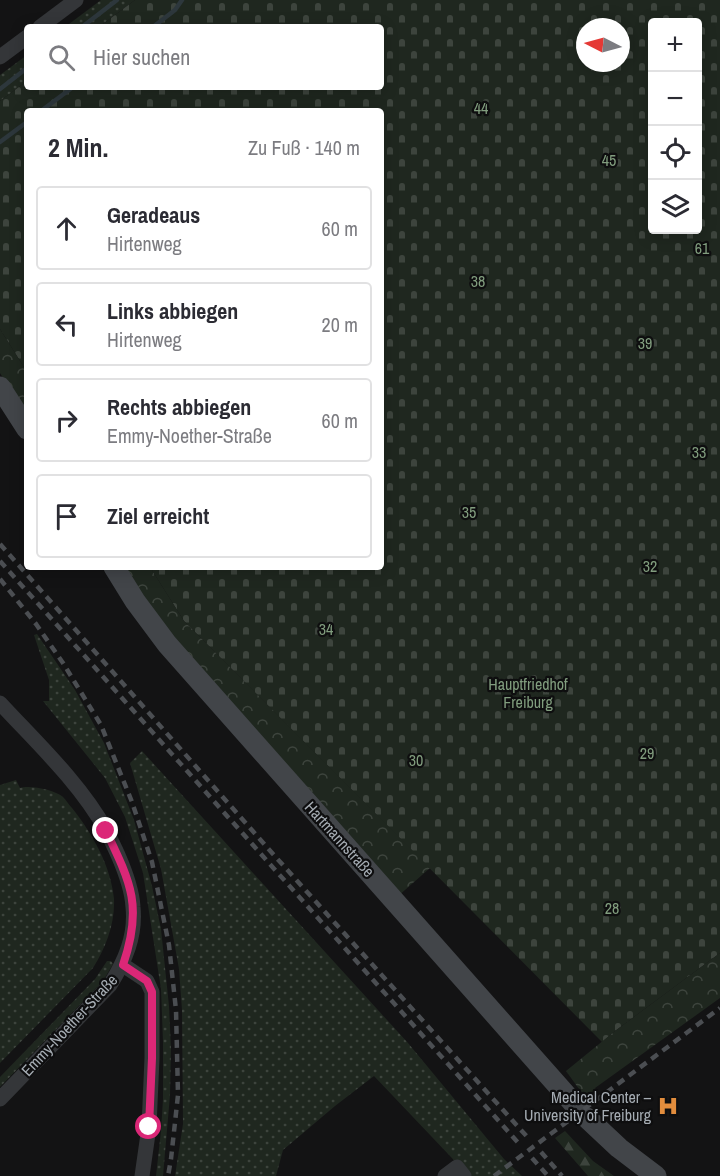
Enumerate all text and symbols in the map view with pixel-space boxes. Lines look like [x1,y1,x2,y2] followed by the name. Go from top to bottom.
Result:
[576,18,630,72] north arrow
[648,18,702,234] map controls
[648,18,702,72] button: +
[24,24,384,90] search box
[45,41,78,74] icon: search
[93,42,190,72] text: Hier suchen
[648,72,702,126] button: −
[474,97,488,119] park label: 44
[648,126,702,180] button: locate
[48,130,108,165] text: 2 Min.
[248,134,360,161] text: Zu Fuß · 140 m
[602,149,616,171] park label: 45
[648,180,702,234] button: layers
[107,200,200,230] text: Geradeaus
[50,212,83,245] icon: ahead
[322,215,358,242] text: 60 m
[107,230,182,257] text: Hirtenweg
[695,237,710,259] park label: 61
[471,270,485,292] park label: 38
[107,296,238,326] text: Links abbiegen
[50,308,83,341] icon: left
[322,311,358,338] text: 20 m
[107,326,182,353] text: Hirtenweg
[638,332,652,354] park label: 39
[107,392,251,422] text: Rechts abbiegen
[50,404,83,437] icon: right
[322,407,358,434] text: 60 m
[107,422,272,449] text: Emmy-Noether-Straße
[692,441,706,463] park label: 33
[50,500,83,533] icon: arrive
[107,501,209,531] text: Ziel erreicht
[462,501,476,523] park label: 35
[643,555,657,577] park label: 32
[319,618,333,640] park label: 34
[488,673,568,713] park label: Hauptfriedhof Freiburg
[640,742,654,764] park label: 29
[409,749,423,771] park label: 30
[300,796,380,882] street label: Hartmannstraße
[92,817,118,843] route end
[605,897,619,919] park label: 28
[16,969,122,1081] street label: Emmy-Noether-Straße
[524,1086,652,1126] place label: Medical Center – University of Freiburg
[656,1094,680,1118] hospital icon: Medical Center – University of Freiburg
[135,1113,161,1139] route start

